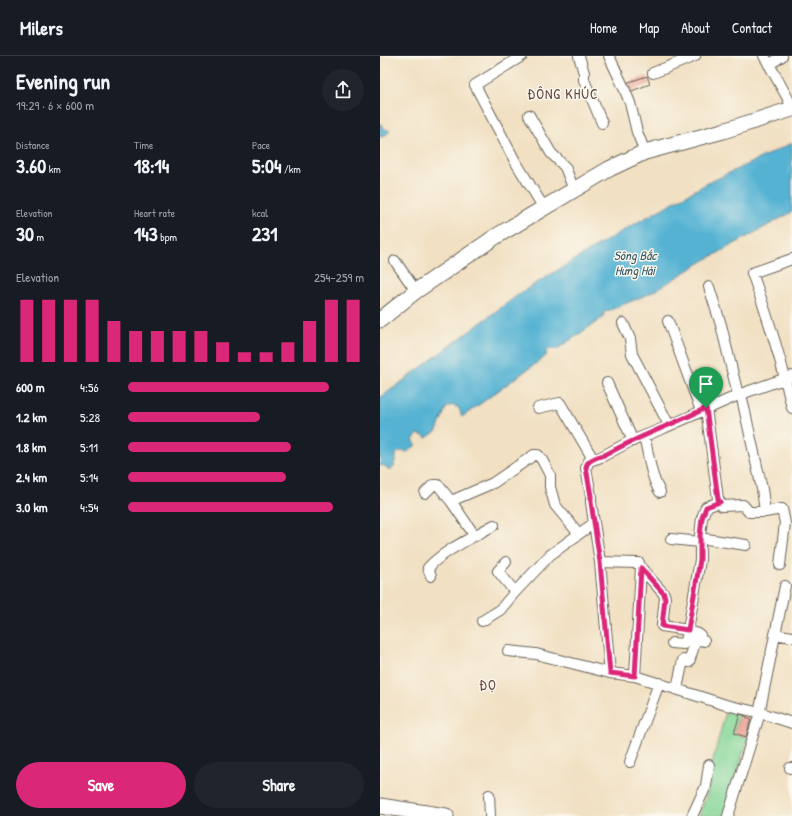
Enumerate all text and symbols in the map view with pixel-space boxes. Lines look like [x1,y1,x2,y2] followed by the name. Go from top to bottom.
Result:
[20,15,63,41] text: Milers
[590,18,617,37] text: Home
[639,18,659,37] text: Map
[681,18,710,37] text: About
[732,18,772,37] text: Contact
[16,66,110,96] text: Evening run
[322,69,364,111] button: share
[527,84,599,103] district label: ĐÔNG KHÚC
[16,96,94,114] text: 19:29 · 6 × 600 m
[16,138,50,152] text: Distance
[134,138,153,152] text: Time
[252,138,270,152] text: Pace
[16,152,46,179] text: 3.60
[134,152,169,179] text: 18:14
[252,152,282,179] text: 5:04
[46,162,61,176] text: km
[282,162,301,176] text: /km
[16,206,53,220] text: Elevation
[134,206,175,220] text: Heart rate
[252,206,268,220] text: kcal
[16,220,34,247] text: 30
[134,220,158,247] text: 143
[252,220,278,247] text: 231
[34,230,44,244] text: m
[158,230,177,244] text: bpm
[614,246,658,280] water label: Sông Bắc Hưng Hải
[16,268,59,286] text: Elevation
[314,268,364,286] text: 254–259 m
[689,367,723,408] pin
[695,373,717,395] icon: arrive
[16,378,45,396] text: 600 m
[80,378,99,396] text: 4:56
[16,408,47,426] text: 1.2 km
[80,408,100,426] text: 5:28
[16,438,46,456] text: 1.8 km
[80,438,98,456] text: 5:11
[16,468,47,486] text: 2.4 km
[80,468,98,486] text: 5:14
[16,498,48,516] text: 3.0 km
[80,498,98,516] text: 4:54
[479,675,497,694] district label: ĐỌ
[16,762,186,808] button: Save
[194,762,364,808] button: Share

